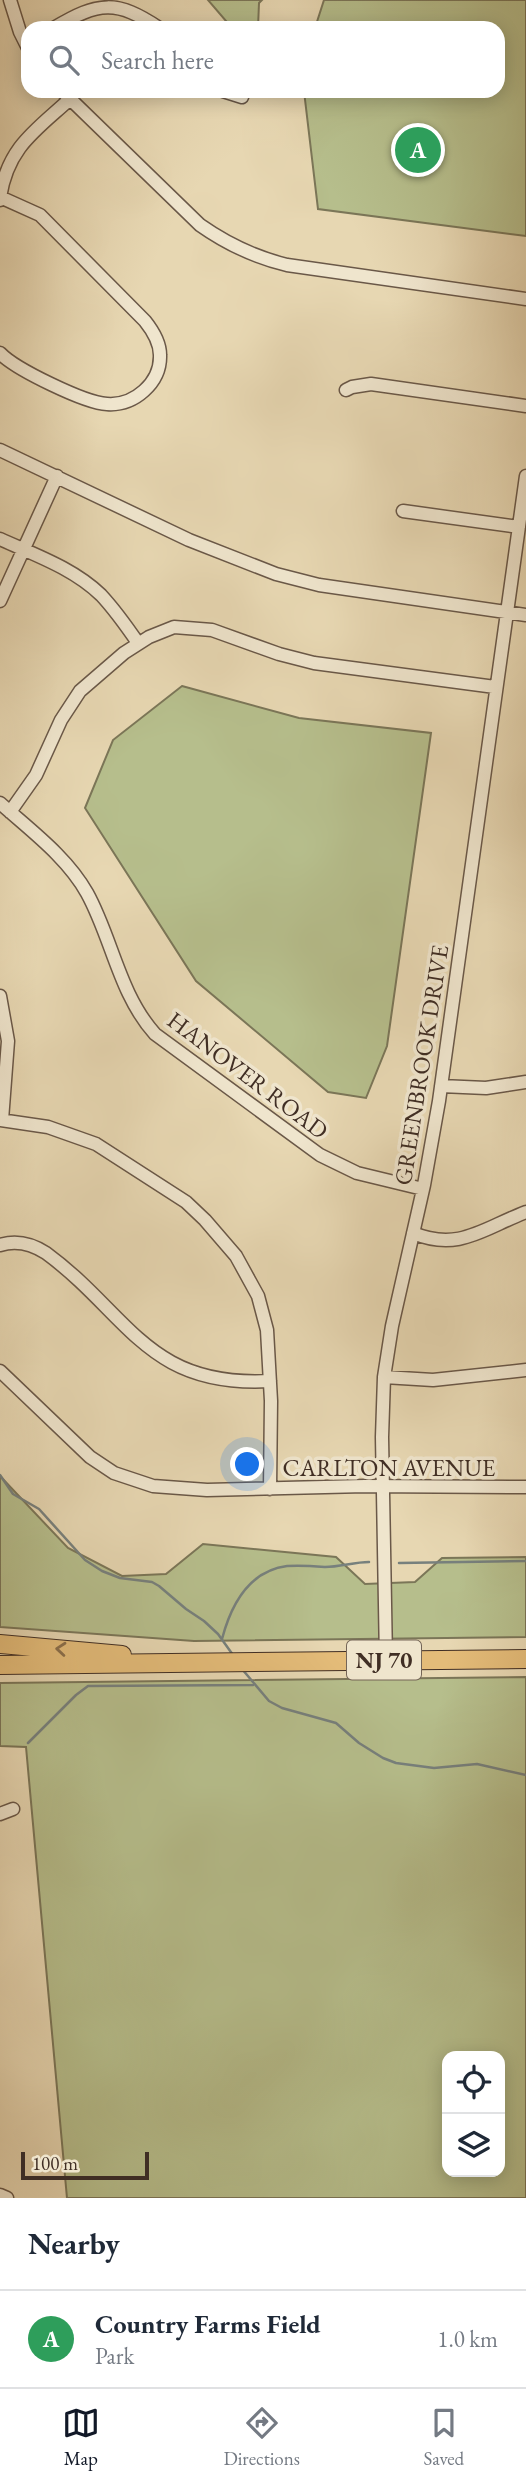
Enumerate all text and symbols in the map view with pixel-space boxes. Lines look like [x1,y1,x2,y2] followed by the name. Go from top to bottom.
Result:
[21,21,505,98] search box
[45,41,83,79] icon: search
[101,43,214,77] text: Search here
[395,124,441,176] pin: A
[387,943,455,1187] street label: GREENBROOK DRIVE
[161,1004,335,1146] street label: HANOVER ROAD
[230,1447,264,1481] your location
[283,1452,495,1483] street label: CARLTON AVENUE
[347,1640,421,1680] road number: NJ 70
[56,1642,67,1657] one-way arrow
[442,2051,505,2177] map controls
[442,2051,505,2114] button: locate
[442,2114,505,2177] button: layers
[21,2149,149,2181] scale bar
[32,2151,78,2176] text: 100 m
[28,2224,120,2263] text: Nearby
[95,2307,321,2341] text: Country Farms Field
[43,2324,59,2354] text: A
[437,2324,498,2354] text: 1.0 km
[95,2341,134,2371] text: Park
[62,2404,100,2471] tab: Map
[223,2404,300,2471] tab: Directions
[423,2404,464,2471] tab: Saved

